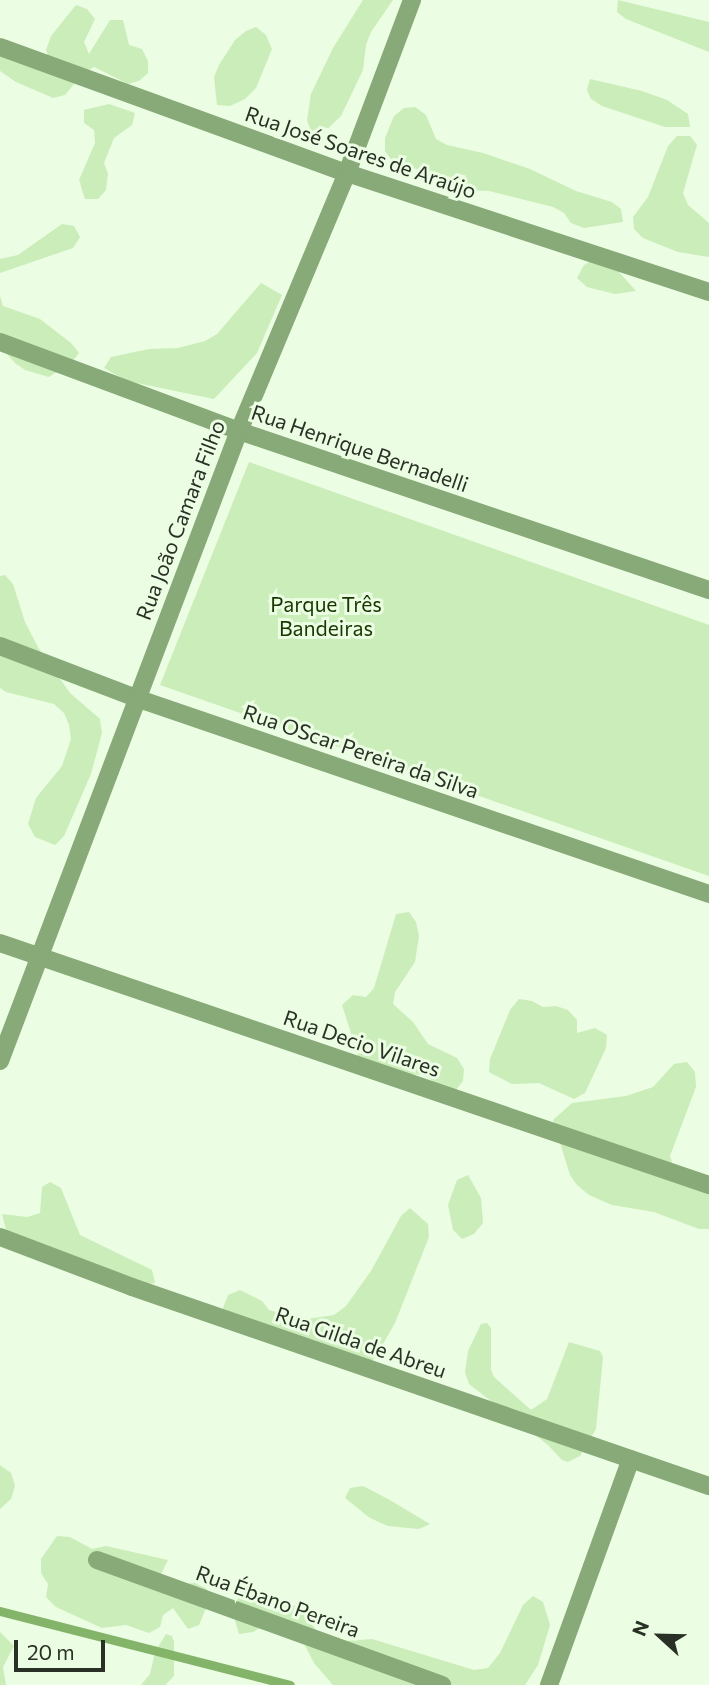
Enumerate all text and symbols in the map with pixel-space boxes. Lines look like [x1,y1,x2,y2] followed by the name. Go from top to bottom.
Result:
[242,101,480,203] street label: Rua José Soares de Araújo
[248,399,472,497] street label: Rua Henrique Bernadelli
[130,417,230,623] street label: Rua João Camara Filho
[270,591,382,641] park label: Parque Três Bandeiras
[240,699,482,803] street label: Rua OScar Pereira da Silva
[280,1004,444,1082] street label: Rua Decio Vilares
[272,1301,450,1383] street label: Rua Gilda de Abreu
[193,1560,363,1642] street label: Rua Ébano Pereira
[625,1601,695,1671] north arrow
[627,1617,653,1639] text: N
[18,1626,108,1670] scale bar
[27,1639,75,1664] text: 20 m

